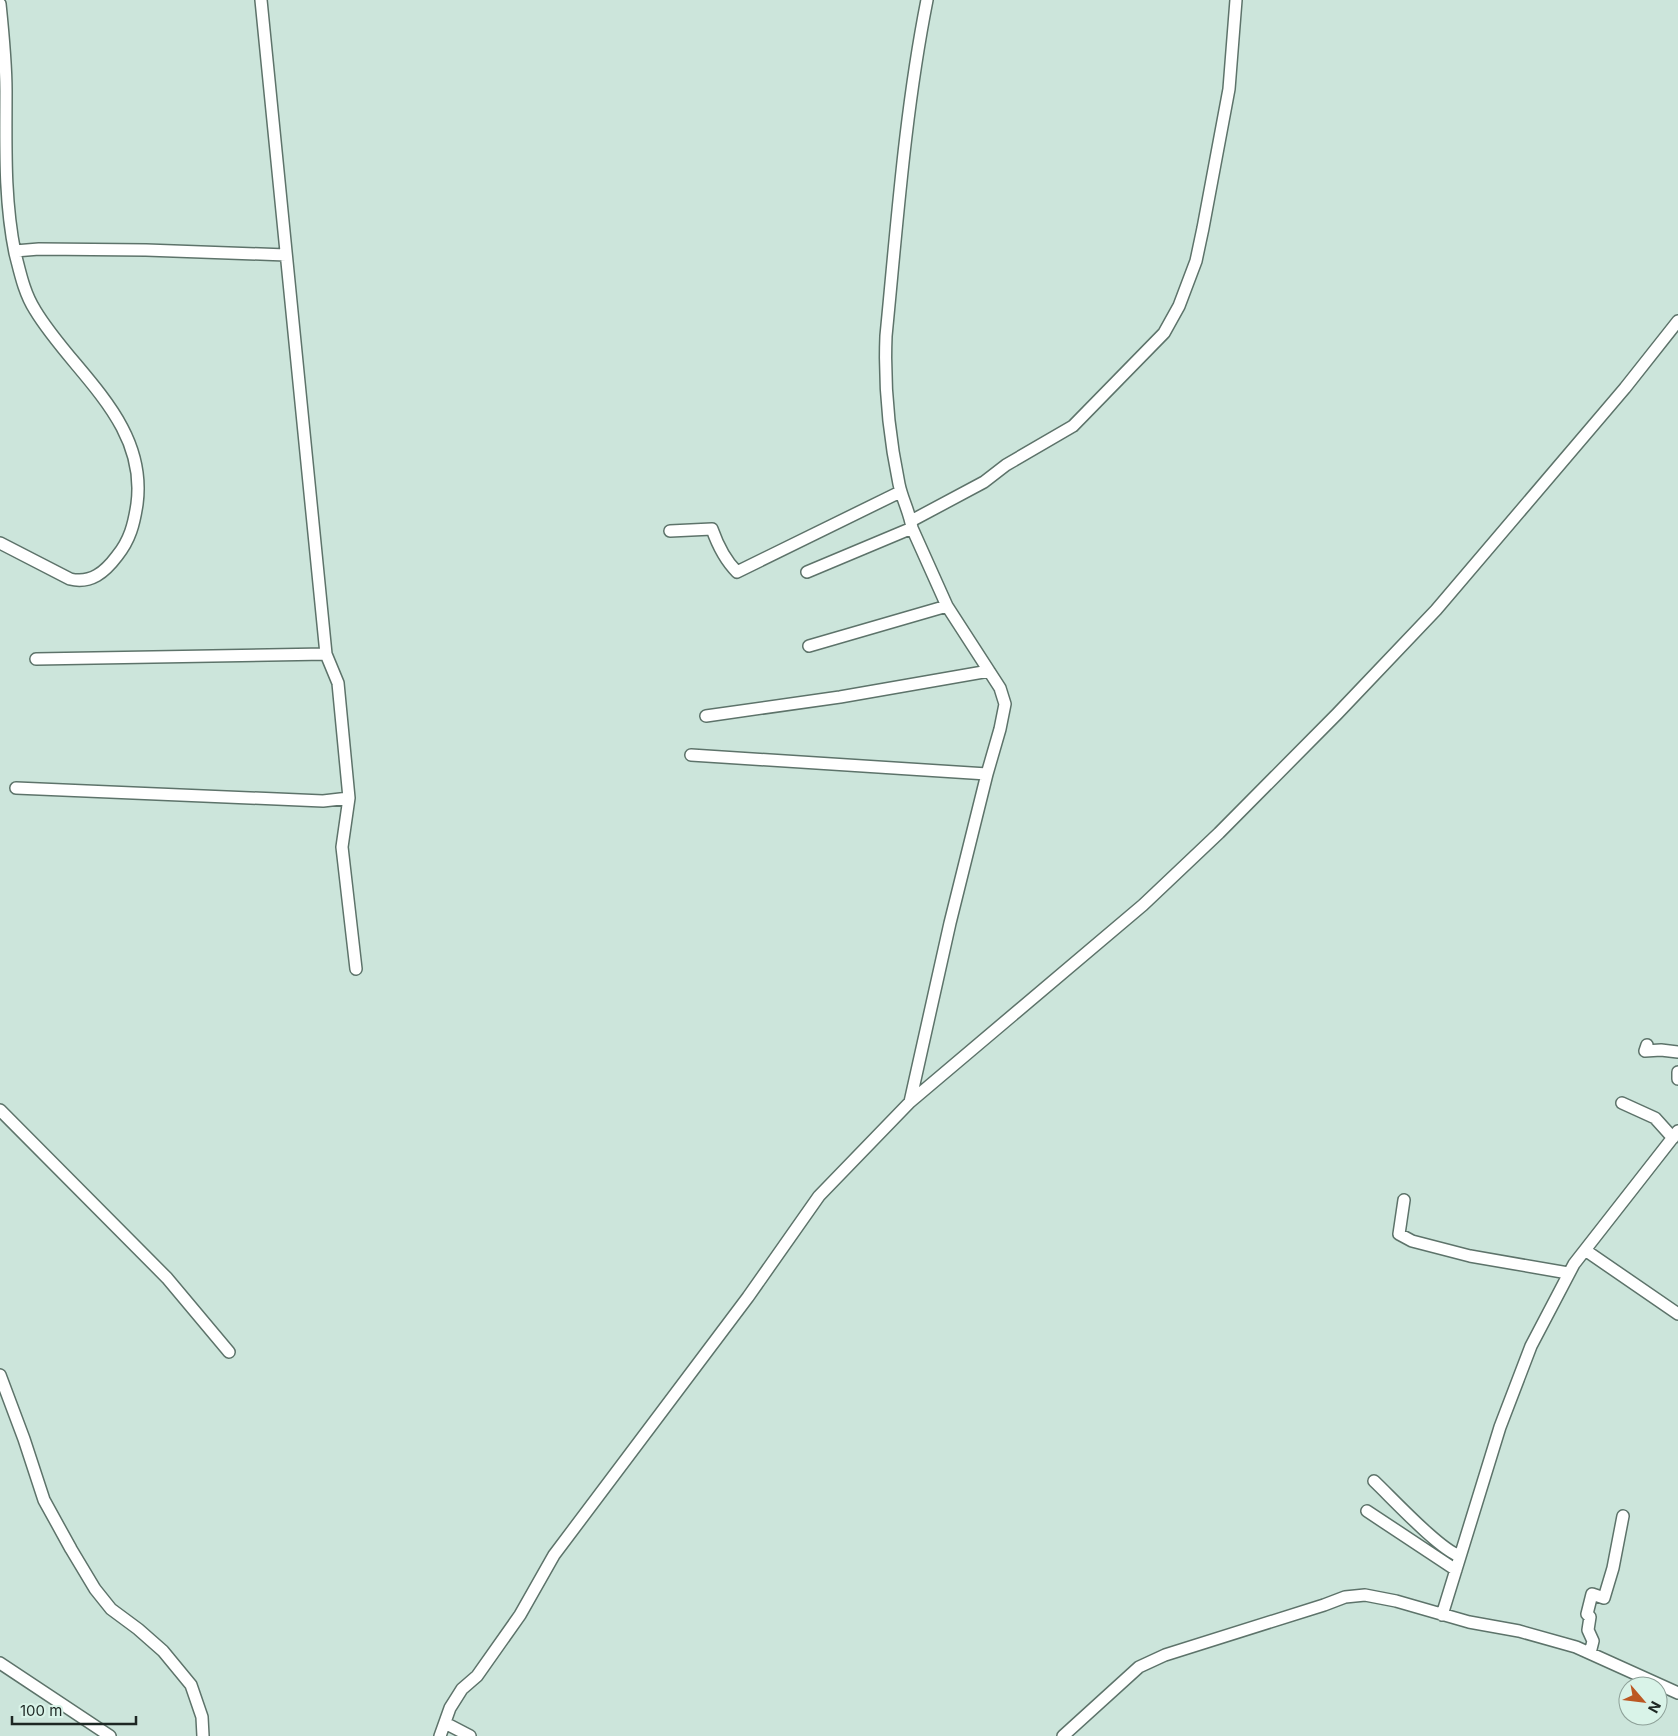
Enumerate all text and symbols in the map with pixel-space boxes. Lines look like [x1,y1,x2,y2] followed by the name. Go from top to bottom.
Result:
[1618,1676,1668,1726] north arrow
[12,1694,136,1726] scale bar
[1645,1699,1665,1716] text: N
[20,1701,62,1720] text: 100 m

